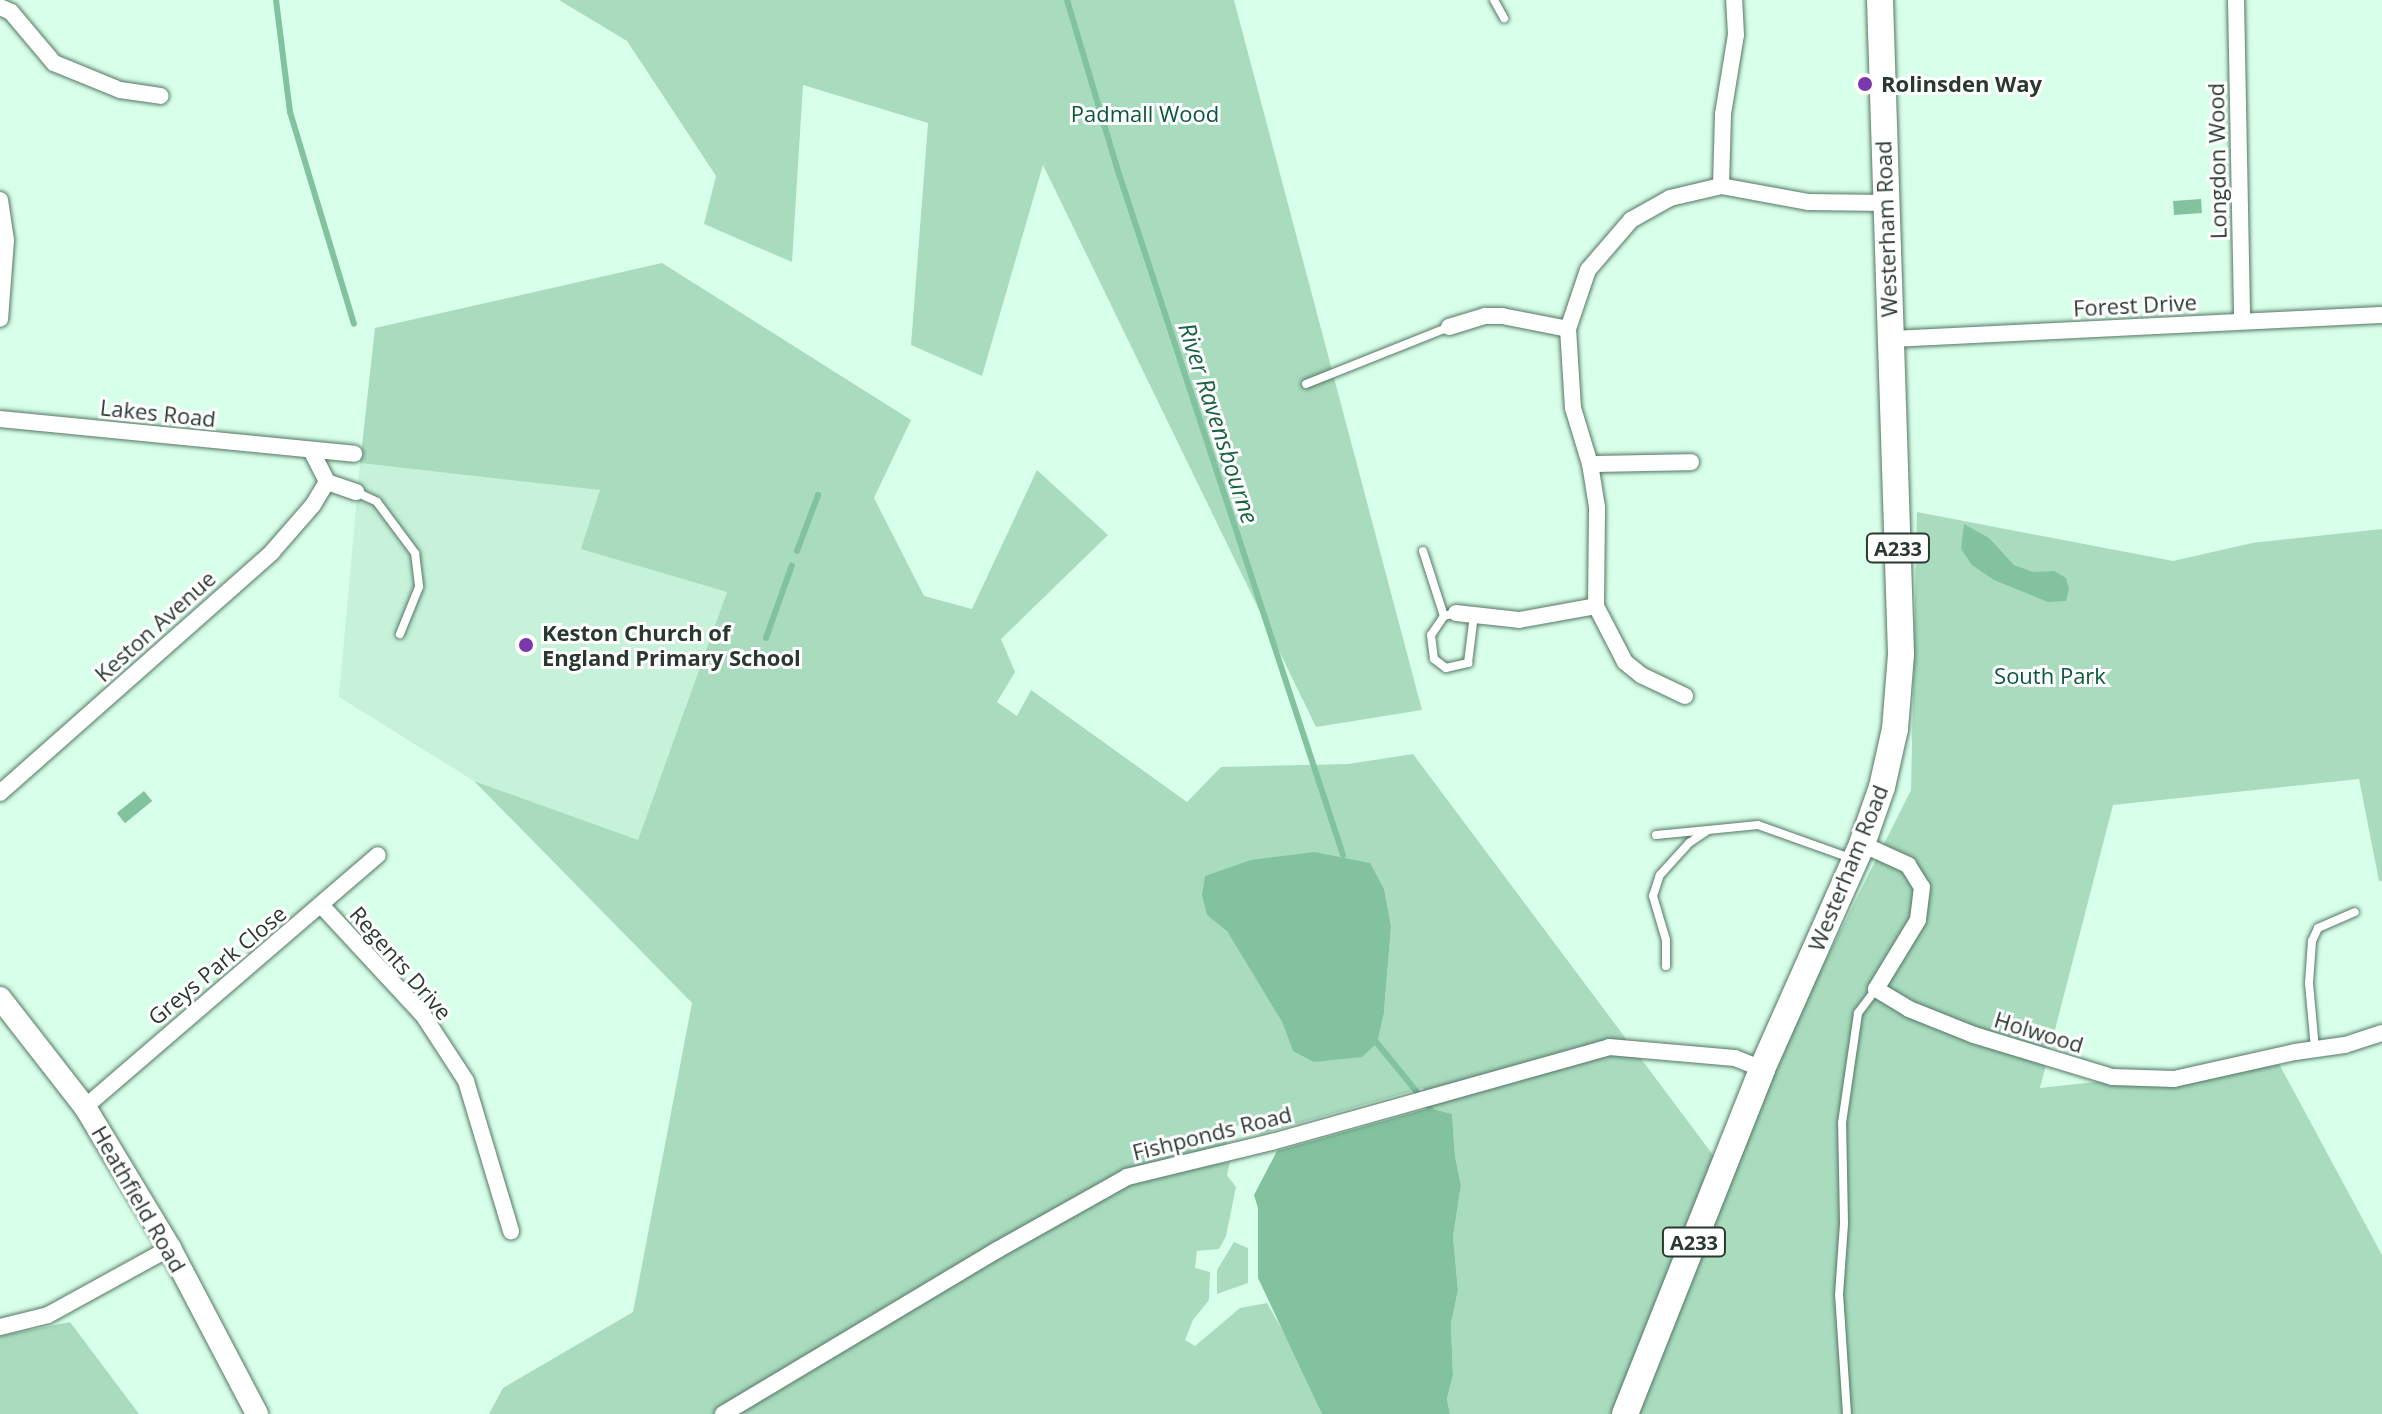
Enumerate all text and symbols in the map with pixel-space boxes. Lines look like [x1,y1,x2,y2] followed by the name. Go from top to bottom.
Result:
[1881,71,2042,97] place label: Rolinsden Way
[1856,75,1874,93] marker: Rolinsden Way
[2202,83,2232,239] street label: Longdon Wood
[1071,101,1219,127] park label: Padmall Wood
[1870,140,1902,318] street label: Westerham Road
[2072,289,2198,321] street label: Forest Drive
[1173,319,1265,527] water label: River Ravensbourne
[99,394,217,432] street label: Lakes Road
[1864,532,1932,564] road number: A233
[89,565,221,687] street label: Keston Avenue
[542,619,801,670] place label: Keston Church of England Primary School
[517,636,535,654] marker: Keston Church of England Primary School
[1994,663,2106,689] park label: South Park
[1803,781,1893,955] street label: Westerham Road
[143,900,291,1030] street label: Greys Park Close
[345,901,457,1025] street label: Regents Drive
[1991,1006,2087,1058] street label: Holwood
[1130,1100,1294,1166] street label: Fishponds Road
[86,1121,192,1277] street label: Heathfield Road
[1660,1226,1728,1258] road number: A233

